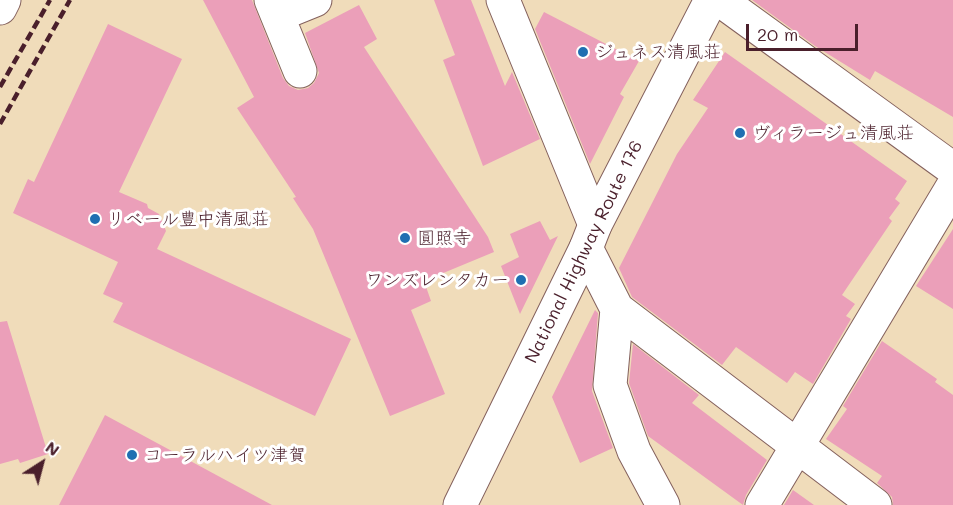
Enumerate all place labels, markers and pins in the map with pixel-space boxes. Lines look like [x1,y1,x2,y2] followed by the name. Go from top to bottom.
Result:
[595,41,721,63] place label: ジュネス清風荘
[576,45,590,59] marker: ジュネス清風荘
[752,122,914,144] place label: ヴィラージュ清風荘
[733,126,747,140] marker: ヴィラージュ清風荘
[107,208,269,230] place label: リベール豊中清風荘
[88,212,102,226] marker: リベール豊中清風荘
[417,227,471,249] place label: 圓照寺
[398,231,412,245] marker: 圓照寺
[365,269,509,291] place label: ワンズレンタカー
[514,273,528,287] marker: ワンズレンタカー
[144,444,306,466] place label: コーラルハイツ津賀
[125,448,139,462] marker: コーラルハイツ津賀

